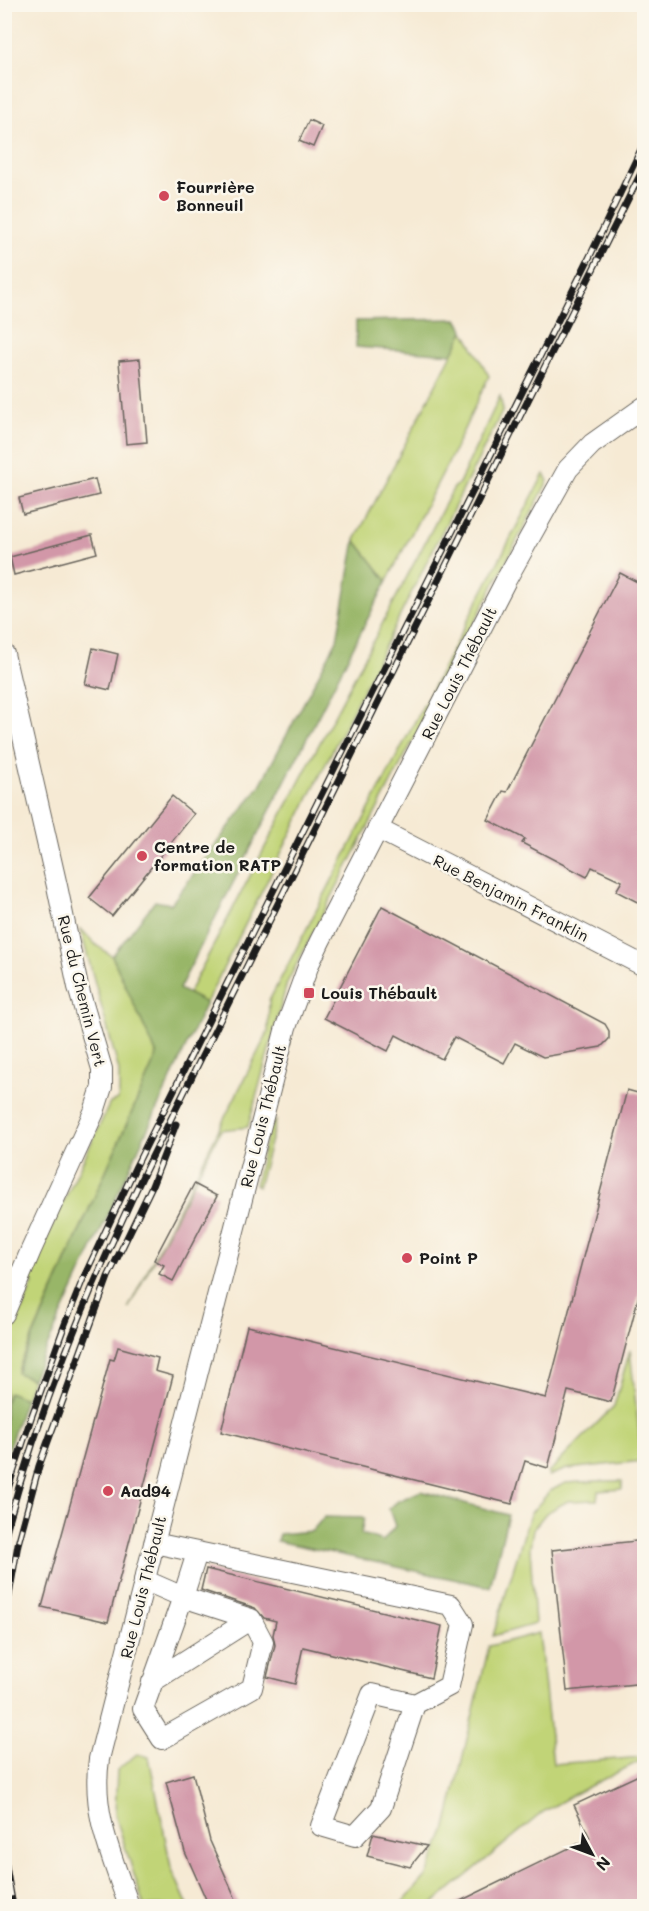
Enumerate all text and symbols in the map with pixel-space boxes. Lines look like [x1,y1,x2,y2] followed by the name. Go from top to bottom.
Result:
[176,176,255,215] place label: Fourrière Bonneuil
[157,189,171,203] marker: Fourrière Bonneuil
[416,603,501,743] street label: Rue Louis Thébault
[154,836,281,875] place label: Centre de formation RATP
[135,849,149,863] marker: Centre de formation RATP
[430,849,593,946] street label: Rue Benjamin Franklin
[54,913,111,1069] street label: Rue du Chemin Vert
[321,982,437,1003] place label: Louis Thébault
[302,986,316,1000] marker: Louis Thébault
[235,1042,290,1189] street label: Rue Louis Thébault
[419,1247,478,1268] place label: Point P
[400,1251,414,1265] marker: Point P
[120,1480,171,1501] place label: Aad94
[101,1484,115,1498] marker: Aad94
[115,1513,170,1660] street label: Rue Louis Thébault
[562,1824,622,1884] north arrow
[592,1853,616,1876] text: N

